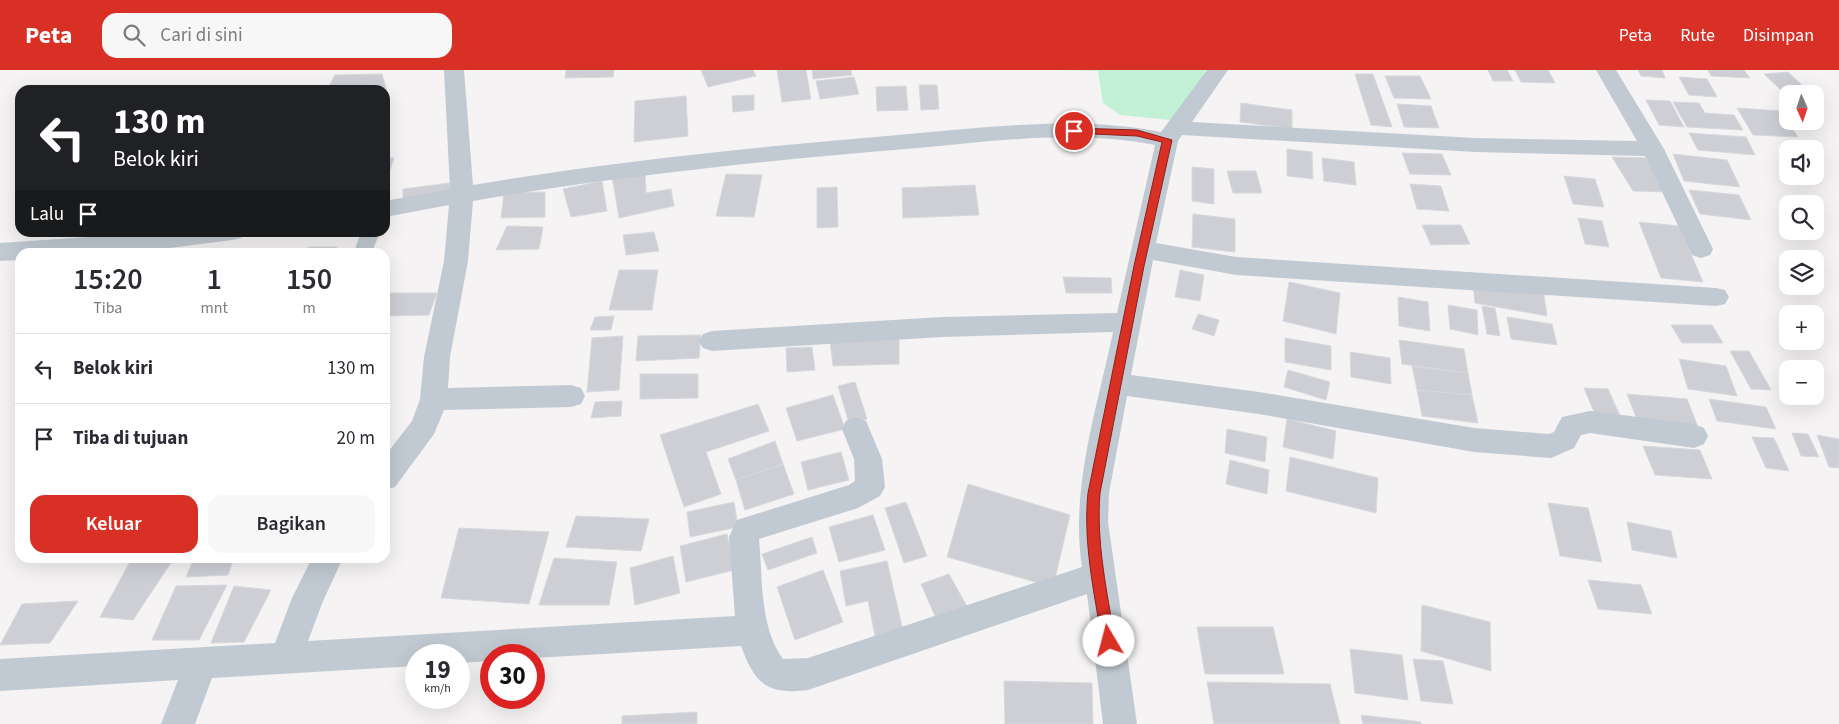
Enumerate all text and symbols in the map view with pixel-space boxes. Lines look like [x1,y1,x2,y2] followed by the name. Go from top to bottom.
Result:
[102,13,452,58] search box
[25,18,72,53] text: Peta
[120,21,148,49] icon: search
[160,22,243,49] text: Cari di sini
[1619,23,1652,48] text: Peta
[1680,23,1715,48] text: Rute
[1743,23,1814,48] text: Disimpan
[1779,85,1824,130] north arrow
[1779,85,1824,405] map controls
[113,97,205,147] text: 130 m
[30,105,95,170] icon: left
[1053,110,1095,152] pin
[1060,117,1088,145] icon: arrive
[1779,140,1824,185] button: sound
[113,143,199,175] text: Belok kiri
[1779,195,1824,240] button: search
[74,200,102,228] icon: arrive
[30,201,64,228] text: Lalu
[1779,250,1824,295] button: layers
[73,258,143,301] text: 15:20
[207,258,222,301] text: 1
[286,258,332,301] text: 150
[93,297,122,319] text: Tiba
[201,297,228,319] text: mnt
[302,297,316,319] text: m
[1779,305,1824,350] button: +
[30,355,58,383] icon: left
[73,355,153,382] text: Belok kiri
[327,355,375,382] text: 130 m
[1779,360,1824,405] button: −
[30,425,58,453] icon: arrive
[73,425,188,452] text: Tiba di tujuan
[337,425,375,452] text: 20 m
[30,495,198,553] button: Keluar
[208,495,375,553] button: Bagikan
[1082,614,1134,666] position arrow
[480,644,545,709] speed limit sign: 30
[424,652,451,688] text: 19
[424,680,451,697] text: km/h

